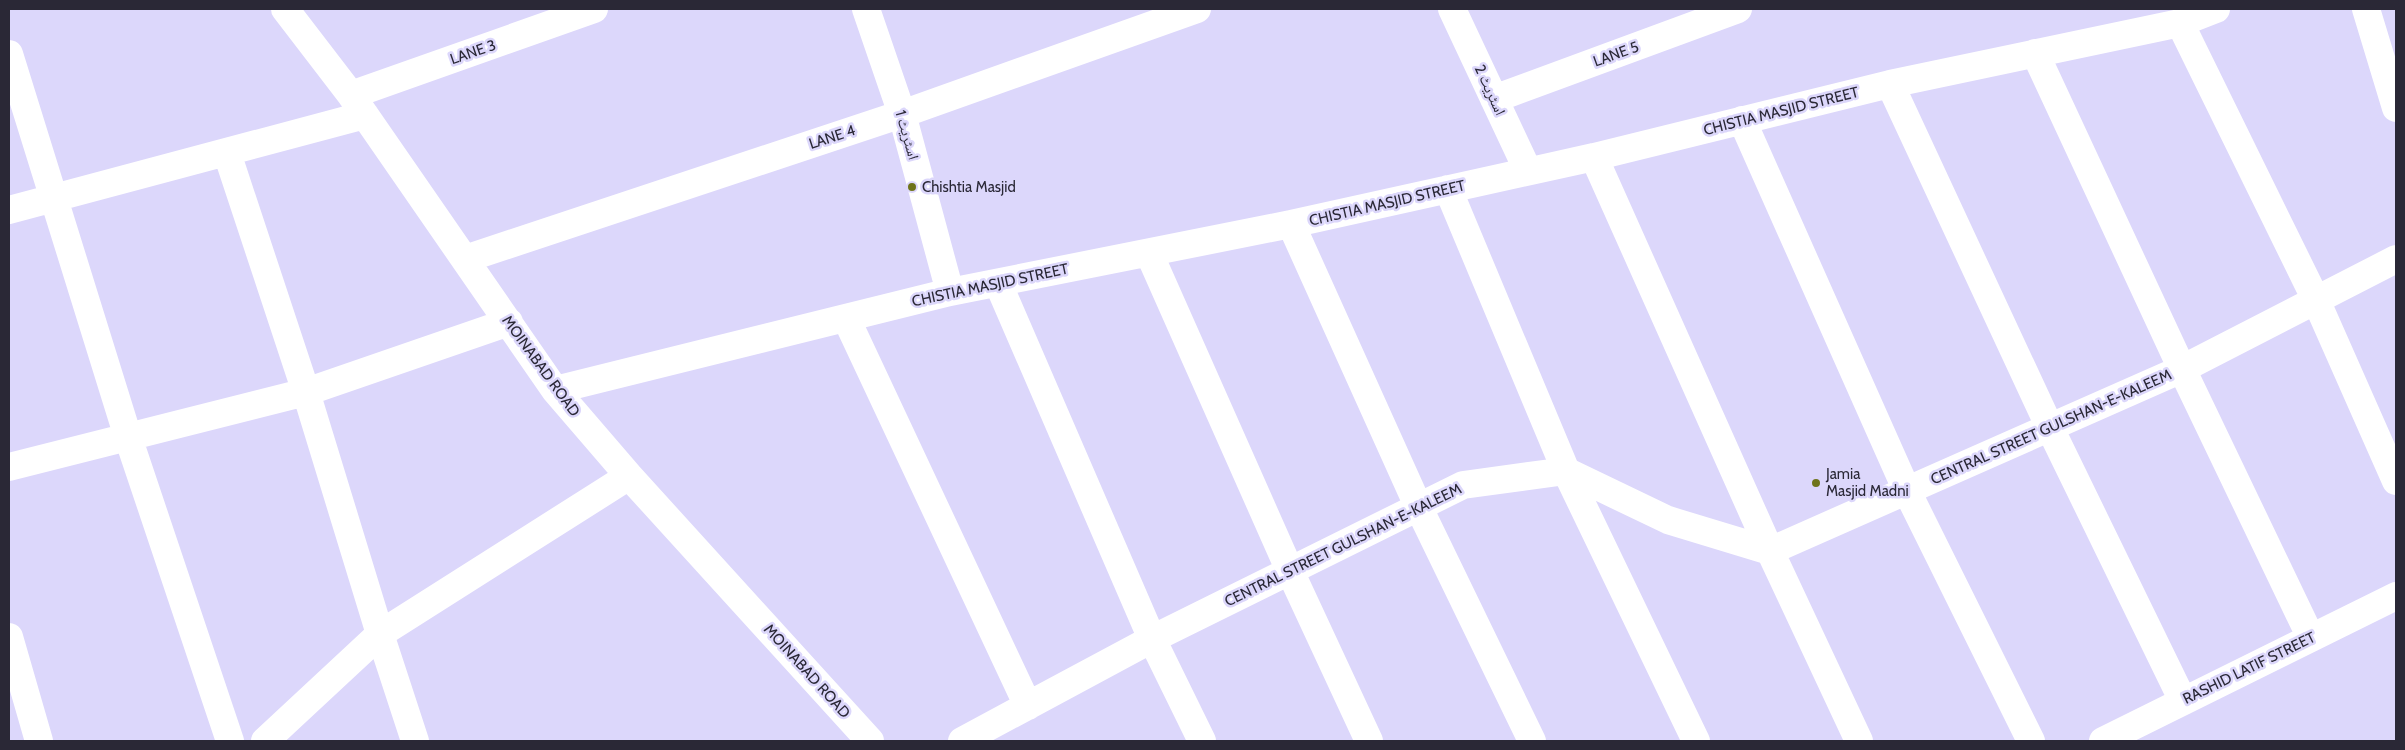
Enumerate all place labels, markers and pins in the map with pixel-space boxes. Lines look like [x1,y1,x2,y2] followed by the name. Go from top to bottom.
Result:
[922,178,1016,196] place label: Chishtia Masjid
[906,181,918,193] marker: Chishtia Masjid
[1825,465,1909,500] place label: Jamia Masjid Madni
[1810,477,1822,489] marker: Jamia Masjid Madni

